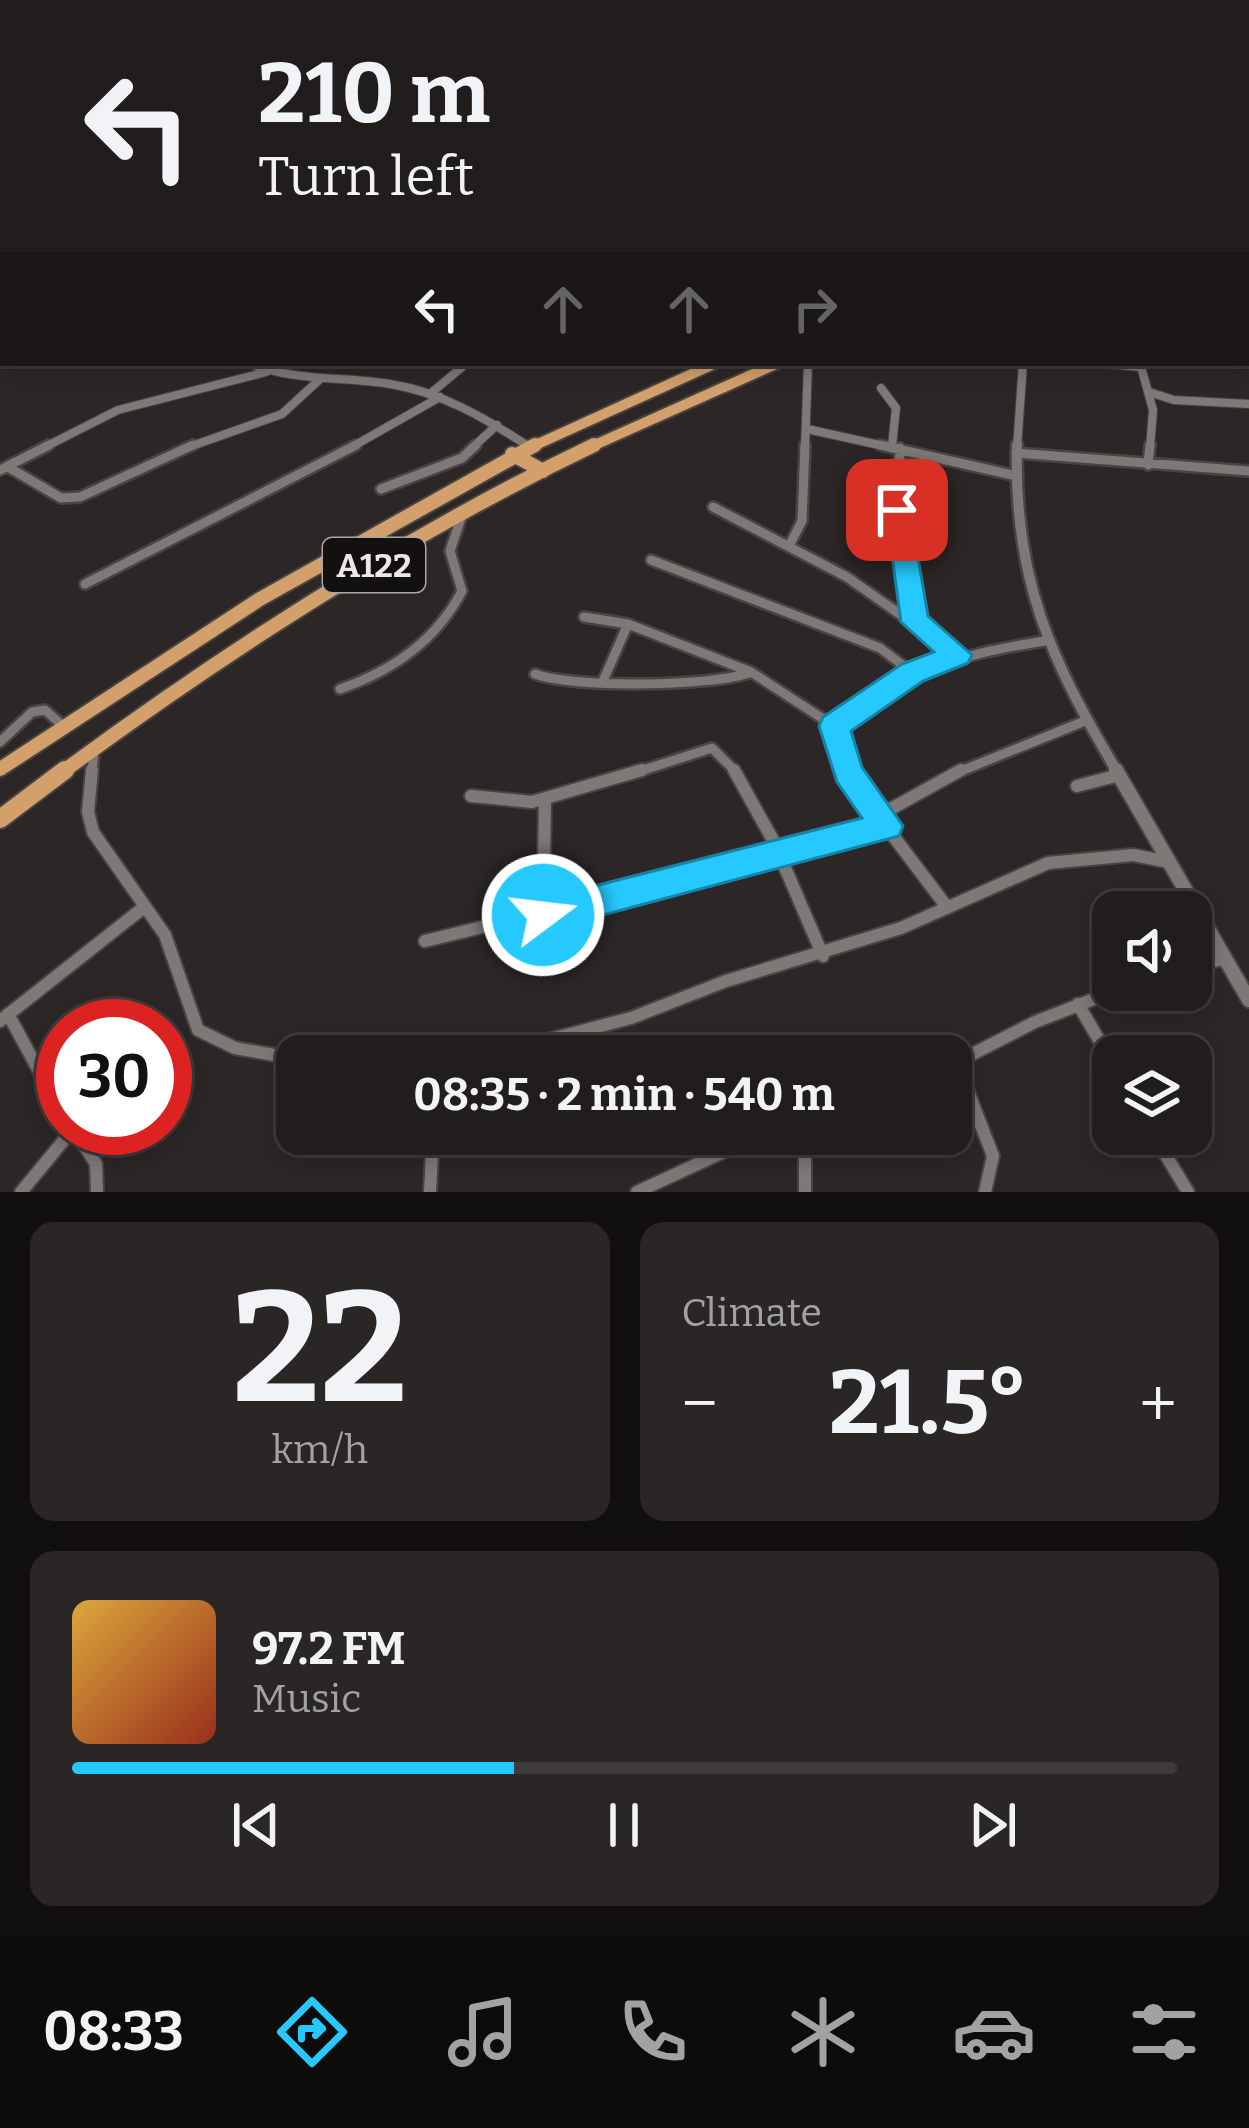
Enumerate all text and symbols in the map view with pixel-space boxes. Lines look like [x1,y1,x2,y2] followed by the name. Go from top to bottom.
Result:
[258,43,490,144] text: 210 m
[60,48,216,204] icon: left
[258,145,474,209] text: Turn left
[404,276,470,342] icon: left
[530,276,596,342] icon: ahead
[656,276,722,342] icon: ahead
[782,276,848,342] icon: right
[846,459,948,561] pin
[864,477,930,543] icon: arrive
[323,538,425,592] road number: A122
[480,852,606,978] position arrow
[1092,891,1212,1155] map controls
[1092,891,1212,1011] button: sound
[36,999,192,1155] speed limit sign: 30
[1092,1035,1212,1155] button: layers
[413,1068,835,1122] text: 08:35 · 2 min · 540 m
[232,1255,408,1442] text: 22
[682,1290,822,1336] text: Climate
[829,1349,1028,1457] text: 21.5°
[682,1364,718,1443] text: −
[1139,1364,1177,1443] text: +
[271,1427,368,1473] text: km/h
[252,1622,406,1676] text: 97.2 FM
[252,1676,361,1722] text: Music
[223,1792,289,1858] icon: previous
[591,1792,657,1858] icon: pause
[960,1792,1026,1858] icon: next
[270,1990,354,2074] icon: directions
[441,1990,525,2074] icon: music
[611,1990,695,2074] icon: phone
[781,1990,865,2074] icon: climate
[952,1990,1036,2074] icon: car
[1122,1990,1206,2074] icon: filters
[43,2000,184,2064] text: 08:33

